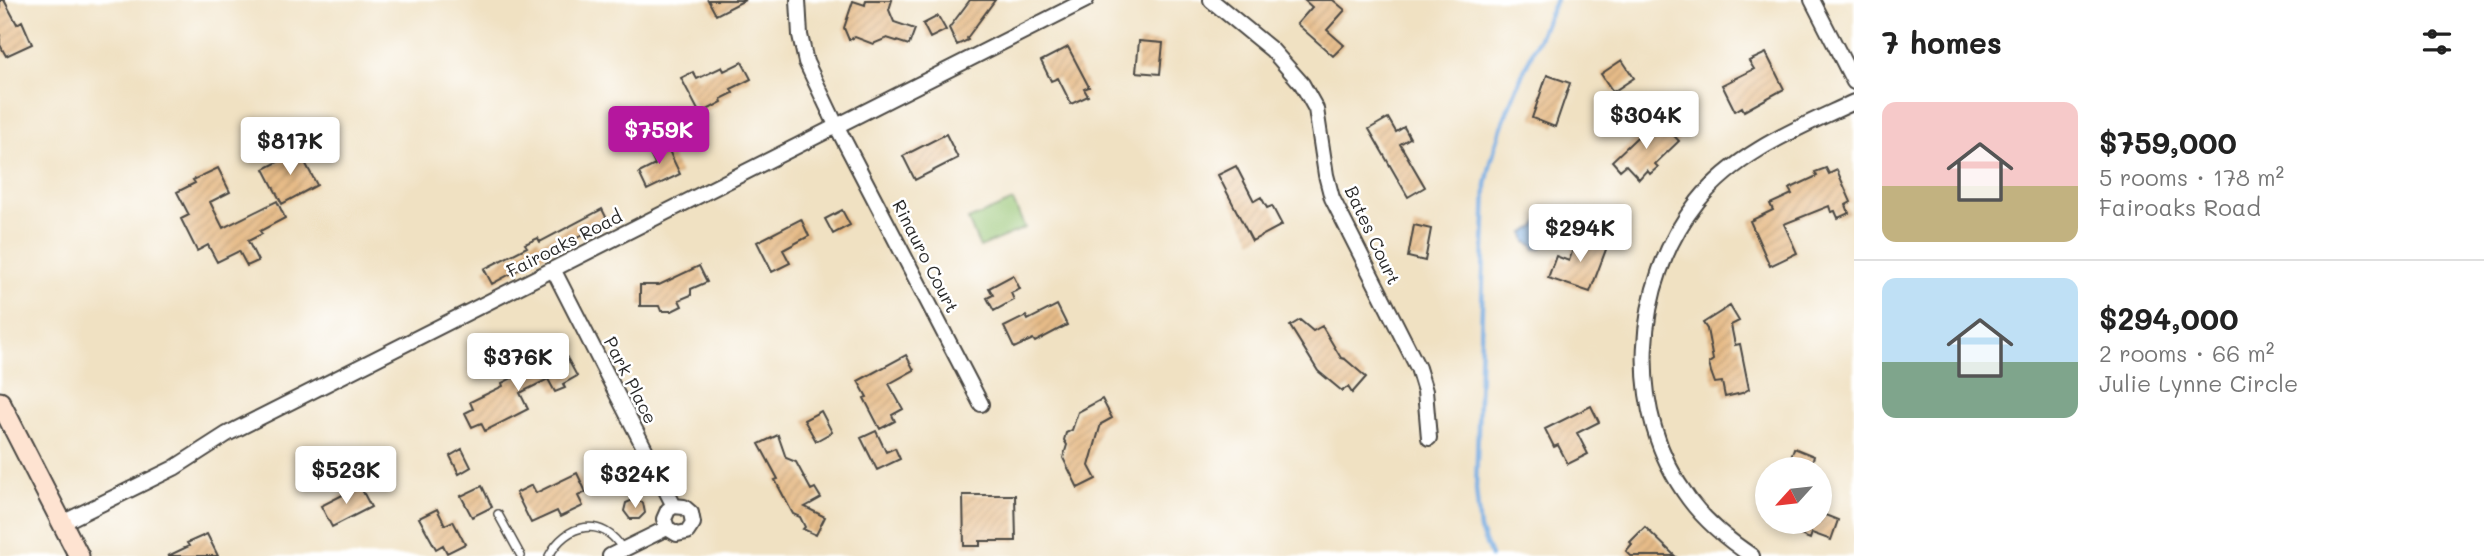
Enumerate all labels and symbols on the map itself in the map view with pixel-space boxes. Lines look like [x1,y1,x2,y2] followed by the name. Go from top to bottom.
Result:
[1597,92,1695,151] pin: $304K
[610,106,708,166] pin: $759K
[241,118,339,177] pin: $817K
[1340,182,1406,288] street label: Bates Court
[887,195,965,317] street label: Rinauro Court
[502,204,626,282] street label: Fairoaks Road
[1531,204,1629,264] pin: $294K
[599,332,663,428] street label: Park Place
[469,334,567,393] pin: $376K
[297,447,395,506] pin: $523K
[586,450,684,510] pin: $324K
[1755,457,1832,534] north arrow

